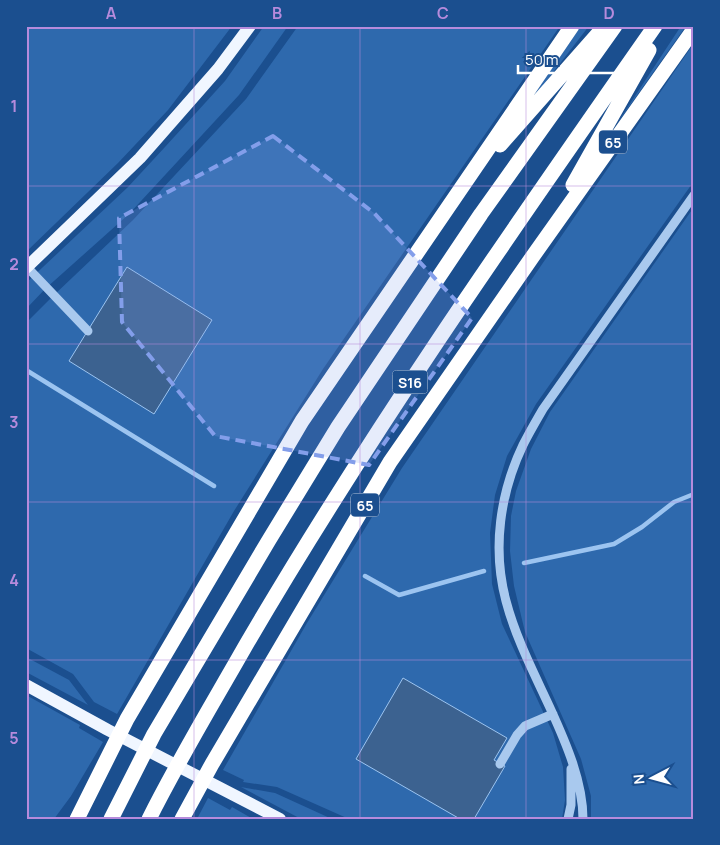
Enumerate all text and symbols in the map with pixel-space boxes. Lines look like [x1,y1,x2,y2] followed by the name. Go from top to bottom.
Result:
[106,2,117,24] text: A
[272,2,282,24] text: B
[437,2,449,24] text: C
[603,2,615,24] text: D
[518,42,632,74] scale bar
[525,49,559,70] text: 50 m
[10,95,18,117] text: 1
[599,130,627,154] road number: 65
[9,253,19,275] text: 2
[392,371,428,394] road number: S16
[9,411,19,433] text: 3
[351,494,379,516] road number: 65
[9,569,19,591] text: 4
[9,727,19,749] text: 5
[628,752,678,802] north arrow
[629,773,649,785] text: N

